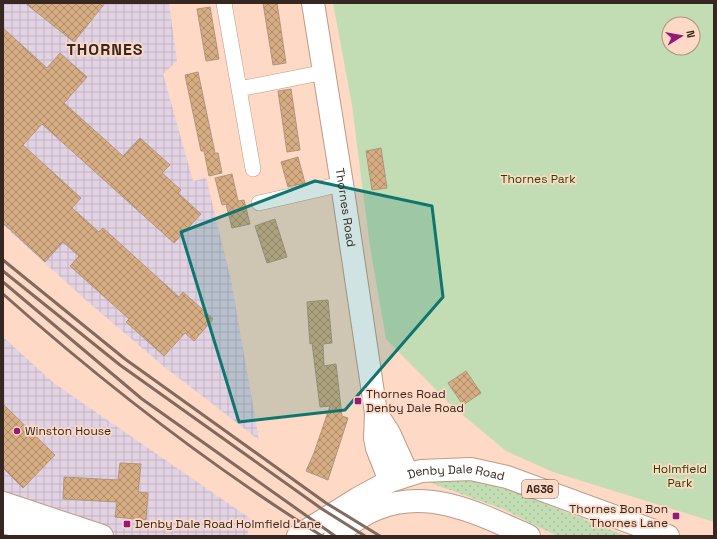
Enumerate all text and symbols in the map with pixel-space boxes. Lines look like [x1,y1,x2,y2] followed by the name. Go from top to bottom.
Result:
[661,16,701,56] north arrow
[683,29,698,39] text: N
[66,39,144,60] district label: THORNES
[332,167,359,248] street label: Thornes Road
[500,171,576,187] park label: Thornes Park
[366,386,464,416] place label: Thornes Road Denby Dale Road
[353,396,363,406] marker: Thornes Road Denby Dale Road
[25,423,111,439] place label: Winston House
[12,426,22,436] marker: Winston House
[405,461,506,484] street label: Denby Dale Road
[653,461,707,491] park label: Holmfield Park
[522,480,558,498] road number: A636
[569,501,668,531] place label: Thornes Bon Bon Thornes Lane
[671,511,681,521] marker: Thornes Bon Bon Thornes Lane
[135,516,321,532] place label: Denby Dale Road Holmfield Lane
[122,519,132,529] marker: Denby Dale Road Holmfield Lane

